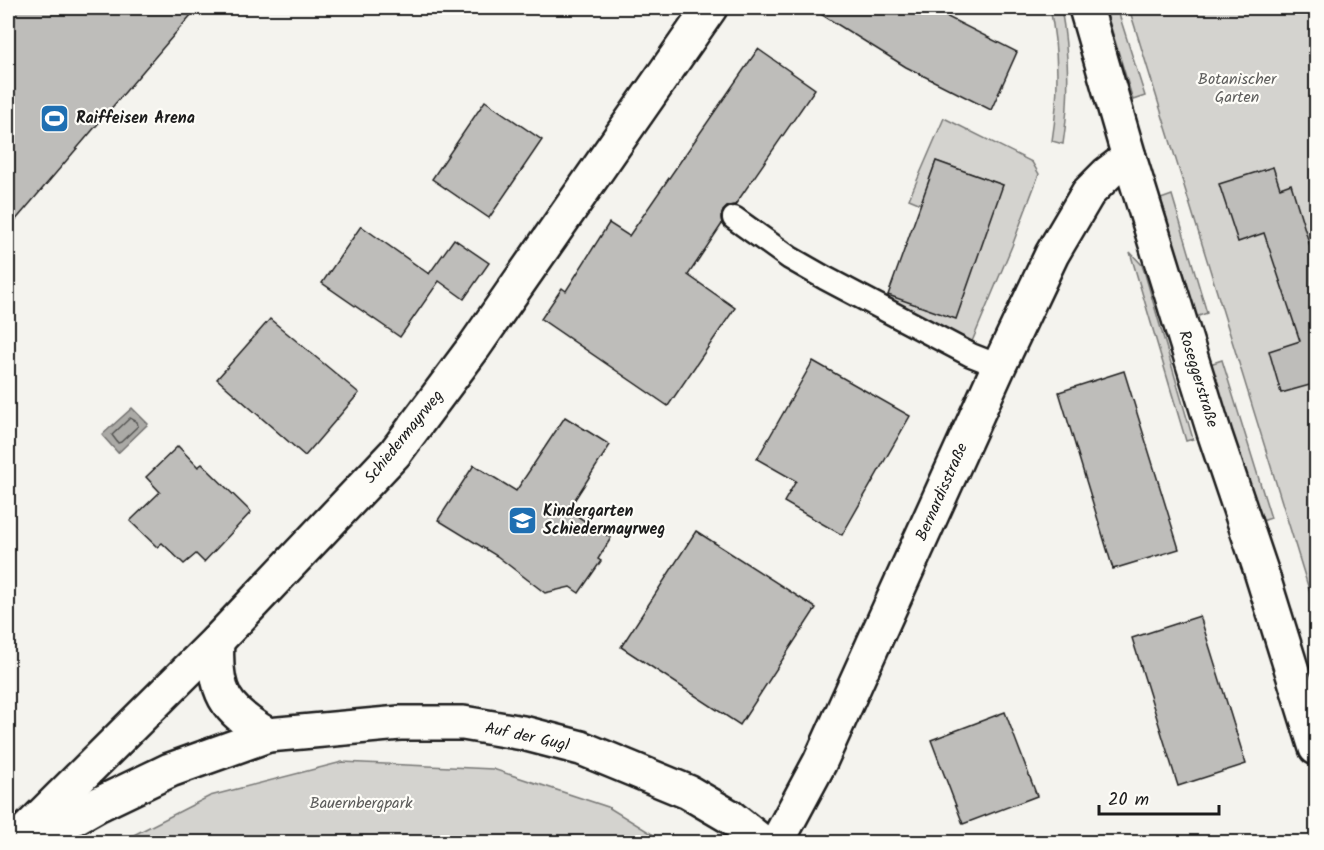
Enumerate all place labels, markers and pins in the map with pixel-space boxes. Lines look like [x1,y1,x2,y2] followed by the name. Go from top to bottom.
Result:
[39,102,71,134] sports icon: Raiffeisen Arena
[76,106,195,131] place label: Raiffeisen Arena
[543,499,665,542] place label: Kindergarten Schiedermayrweg
[506,504,538,536] school or university icon: Kindergarten Schiedermayrweg

